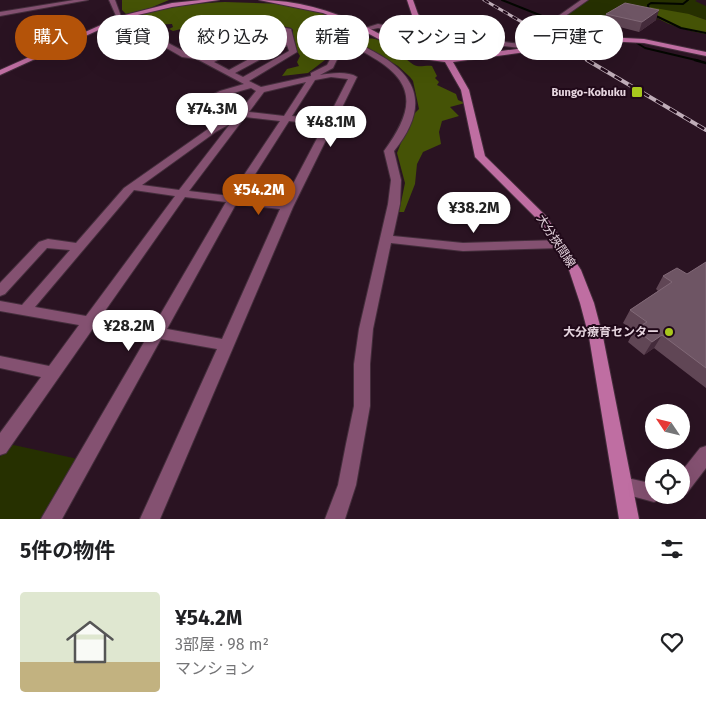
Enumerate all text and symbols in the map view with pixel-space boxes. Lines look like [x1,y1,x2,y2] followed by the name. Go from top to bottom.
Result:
[15,15,87,60] chip: 購入
[97,15,169,60] chip: 賃貸
[179,15,287,60] chip: 絞り込み
[297,15,369,60] chip: 新着
[379,15,505,60] chip: マンション
[515,15,623,60] chip: 一戸建て
[630,85,644,99] marker: Bungo-Kobuku
[552,86,626,99] place label: Bungo-Kobuku
[171,92,253,135] pin: ¥74.3M
[187,99,237,118] text: ¥74.3M
[290,106,372,148] pin: ¥48.1M
[306,112,356,131] text: ¥48.1M
[218,174,300,216] pin: ¥54.2M
[233,180,285,199] text: ¥54.2M
[433,192,515,234] pin: ¥38.2M
[448,198,500,217] text: ¥38.2M
[534,212,578,270] street label: 大分挾間線
[88,310,170,352] pin: ¥28.2M
[103,316,155,335] text: ¥28.2M
[563,325,659,339] place label: 大分療育センター
[663,326,675,338] marker: 大分療育センター
[645,404,690,449] north arrow
[645,404,690,504] map controls
[645,459,690,504] button: locate
[658,535,686,563] icon: filters
[20,538,115,564] text: 5件の物件
[175,605,242,631] text: ¥54.2M
[60,612,120,672] icon: home
[658,628,686,656] icon: heart
[175,635,269,654] text: 3部屋 · 98 m²
[175,659,255,678] text: マンション

